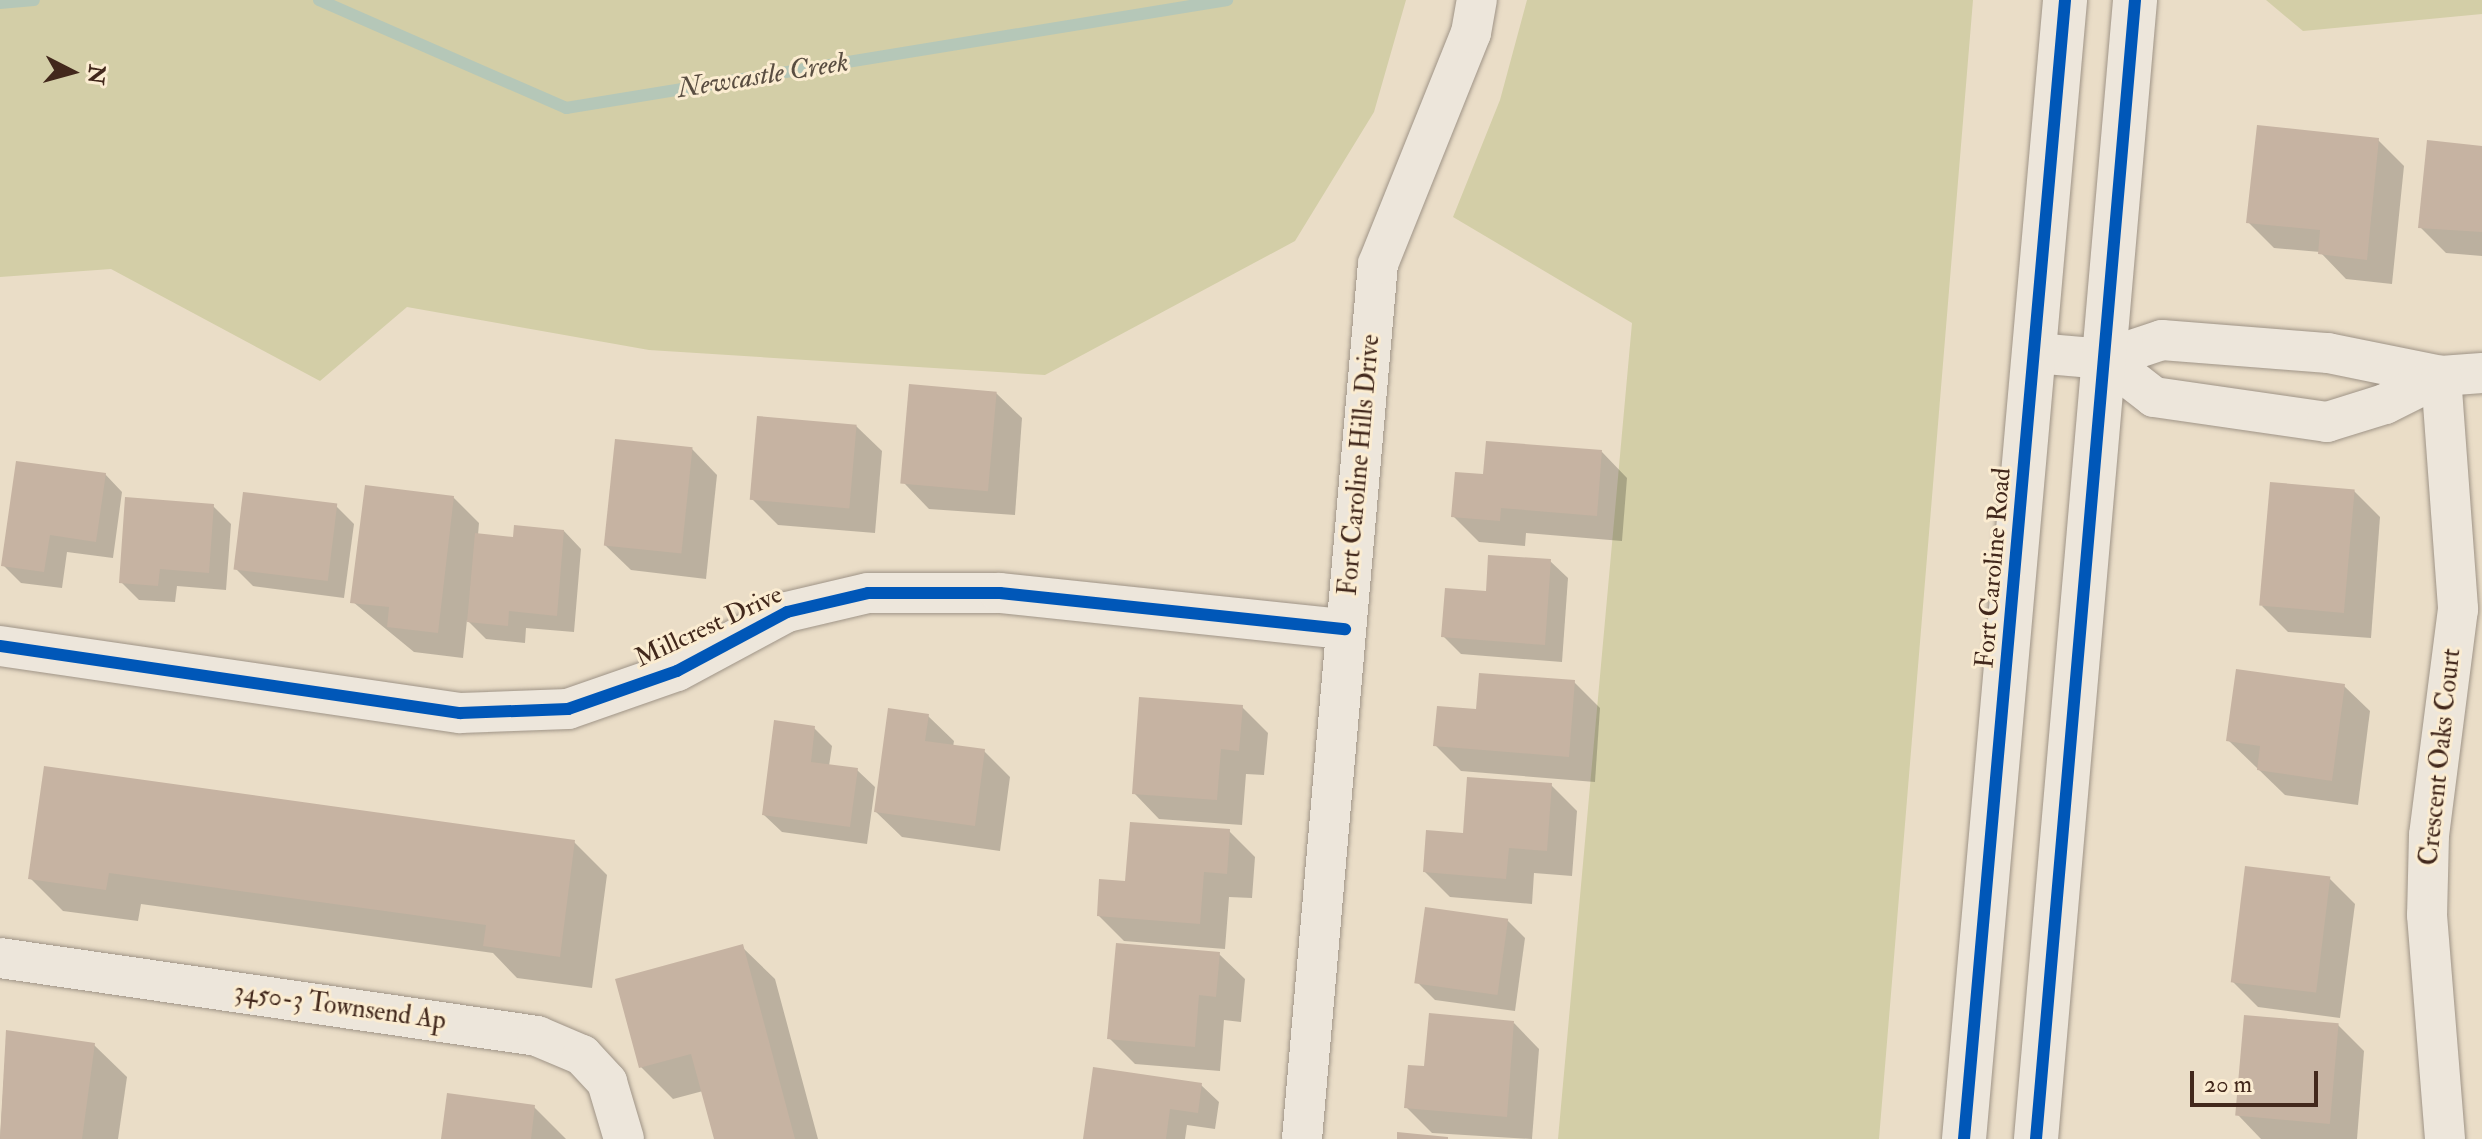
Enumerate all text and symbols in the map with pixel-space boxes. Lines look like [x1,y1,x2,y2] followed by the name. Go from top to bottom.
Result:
[32,32,112,112] north arrow
[675,46,851,106] water label: Newcastle Creek
[81,63,111,86] text: N
[1333,333,1387,597] street label: Fort Caroline Hills Drive
[1970,466,2018,670] street label: Fort Caroline Road
[631,579,787,675] street label: Millcrest Drive
[2414,647,2468,867] street label: Crescent Oaks Court
[232,977,448,1037] street label: 3450-3 Townsend Ap
[2194,1055,2322,1105] scale bar
[2204,1069,2252,1100] text: 20 m

